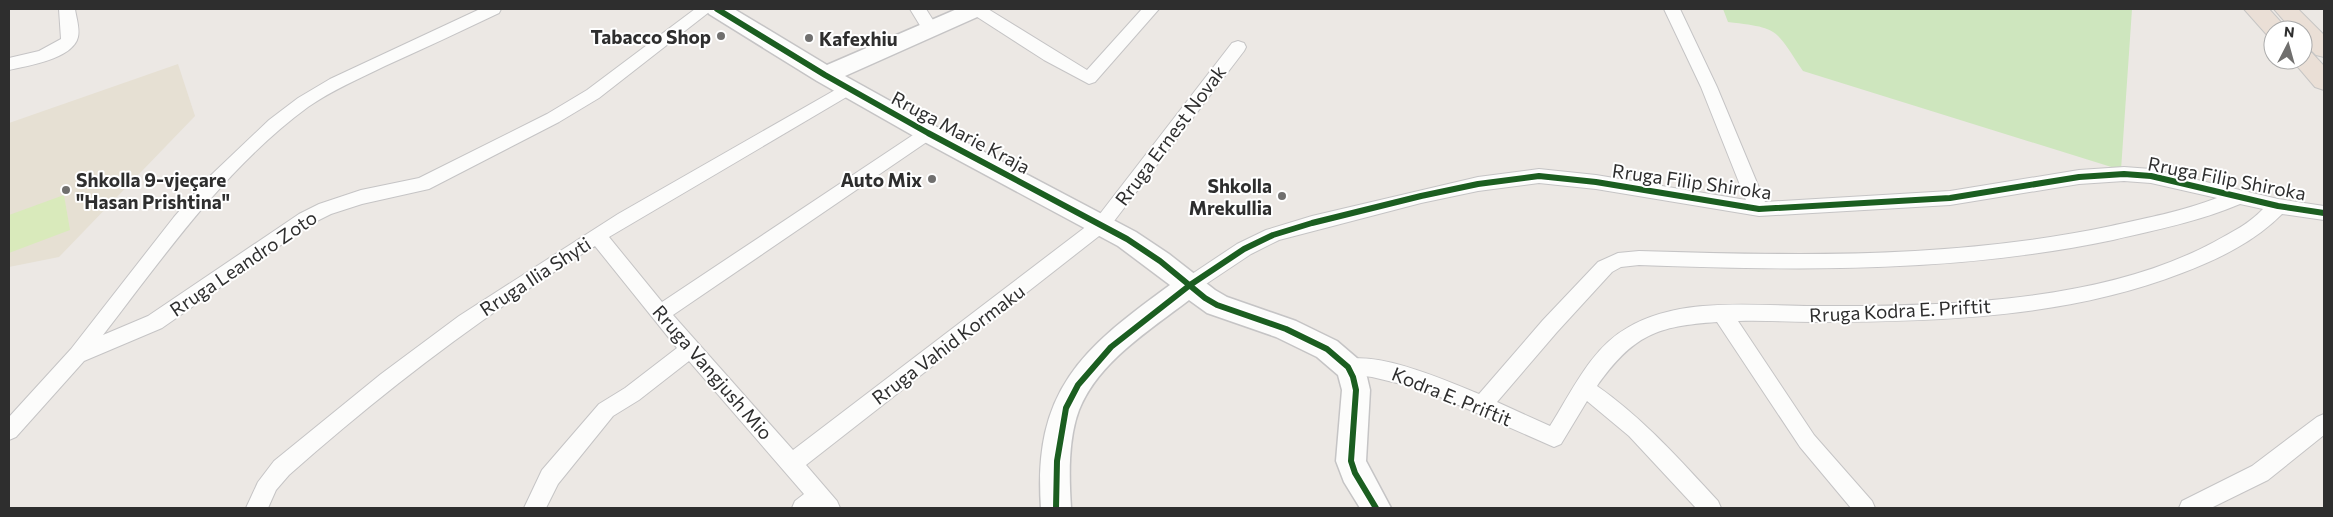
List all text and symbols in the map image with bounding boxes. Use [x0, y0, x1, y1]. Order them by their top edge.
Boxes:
north arrow [2263, 20, 2313, 70]
text: N [2283, 23, 2296, 41]
place label: Tabacco Shop [590, 25, 711, 48]
place label: Kafexhiu [819, 27, 898, 50]
marker: Tabacco Shop [715, 30, 727, 42]
marker: Kafexhiu [803, 32, 815, 44]
street label: Rruga Ernest Novak [1110, 60, 1230, 210]
street label: Rruga Marie Kraja [888, 86, 1034, 178]
street label: Rruga Filip Shiroka [2146, 151, 2308, 205]
street label: Rruga Filip Shiroka [1611, 158, 1773, 204]
place label: Shkolla 9-vjeçare "Hasan Prishtina" [76, 168, 230, 213]
place label: Auto Mix [840, 168, 922, 191]
marker: Auto Mix [926, 173, 938, 185]
place label: Shkolla Mrekullia [1189, 174, 1272, 219]
marker: Shkolla 9-vjeçare "Hasan Prishtina" [60, 184, 72, 196]
marker: Shkolla Mrekullia [1276, 190, 1288, 202]
street label: Rruga Leandro Zoto [165, 205, 321, 321]
street label: Rruga Ilia Shyti [475, 232, 595, 320]
street label: Rruga Vahid Kormaku [867, 279, 1029, 409]
street label: Rruga Kodra E. Priftit [1809, 294, 1992, 326]
street label: Rruga Vangjush Mio [648, 300, 778, 444]
street label: Kodra E. Priftit [1389, 362, 1515, 431]

